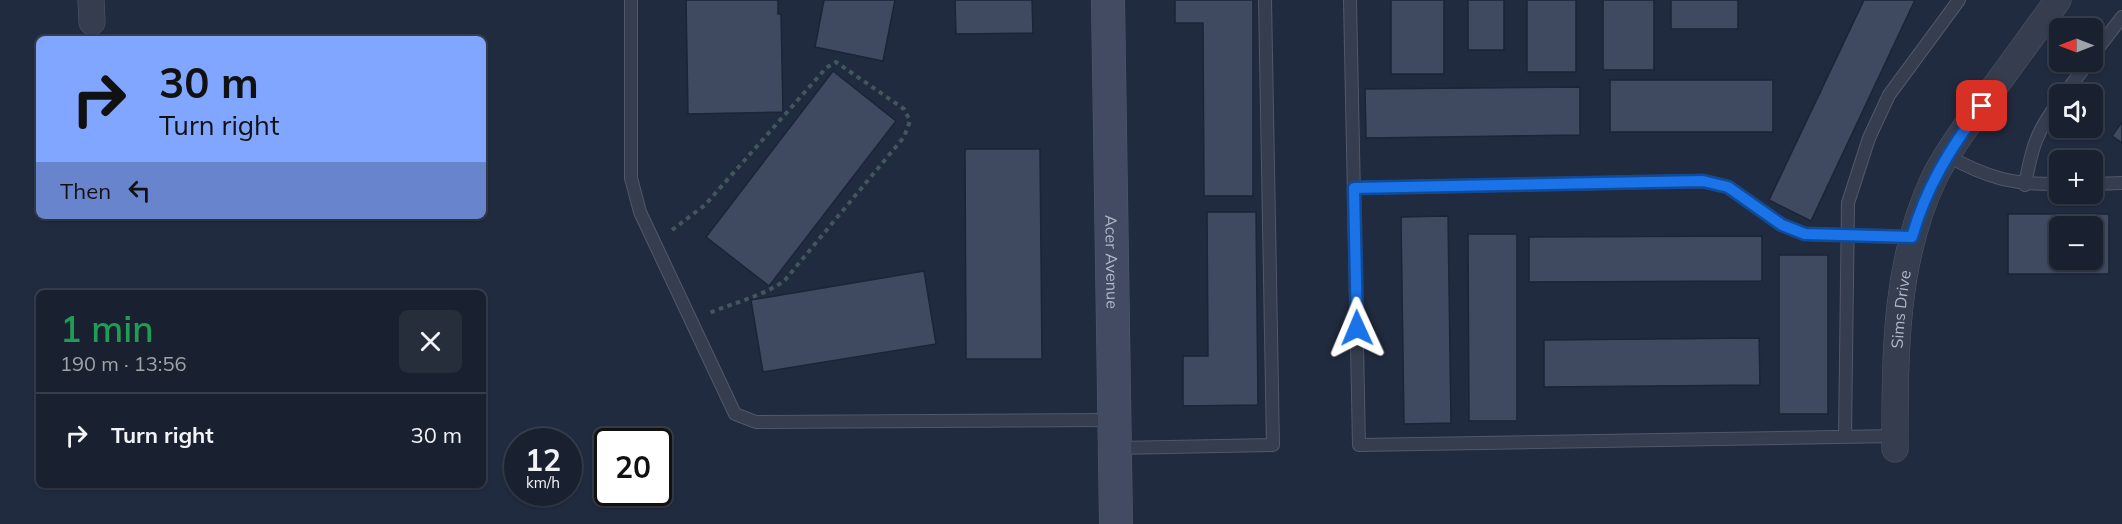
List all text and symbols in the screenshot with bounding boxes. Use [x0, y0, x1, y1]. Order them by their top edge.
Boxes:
north arrow [2049, 18, 2103, 72]
map controls [2049, 18, 2103, 270]
text: 30 m [159, 56, 259, 109]
icon: right [60, 60, 138, 138]
pin [1956, 80, 2007, 131]
button: sound [2049, 84, 2103, 138]
icon: arrive [1965, 89, 1998, 122]
text: Turn right [159, 108, 279, 142]
button: + [2049, 150, 2103, 204]
icon: left [123, 174, 156, 207]
text: Then [60, 177, 111, 205]
street label: Acer Avenue [1101, 215, 1123, 309]
button: − [2049, 216, 2103, 270]
street label: Sims Drive [1887, 269, 1915, 349]
position arrow [1325, 296, 1389, 360]
text: 1 min [60, 306, 154, 351]
button: close [399, 310, 462, 373]
text: 190 m · 13:56 [60, 351, 186, 376]
icon: right [60, 419, 93, 452]
text: Turn right [111, 421, 214, 449]
text: 30 m [411, 421, 462, 449]
speed limit sign: 20 [594, 428, 672, 506]
text: 12 [525, 441, 561, 479]
text: km/h [526, 473, 560, 492]

